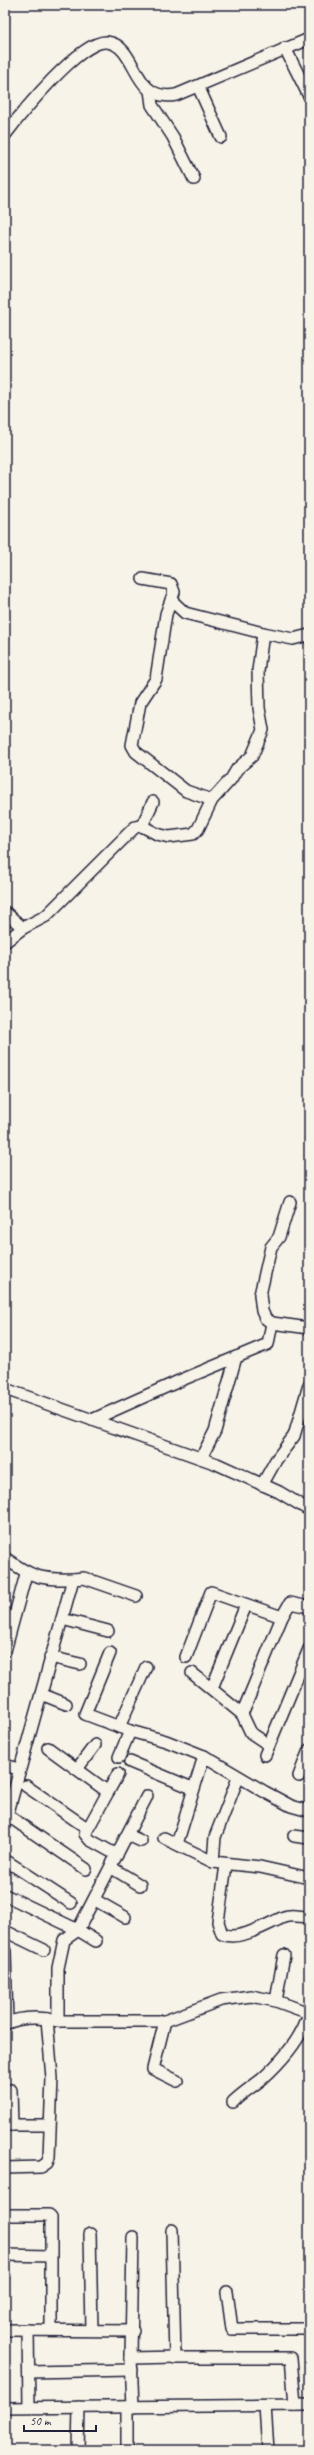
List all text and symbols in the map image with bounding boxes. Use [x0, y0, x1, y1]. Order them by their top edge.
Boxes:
scale bar [24, 2407, 96, 2433]
text: 50 m [30, 2413, 52, 2429]

